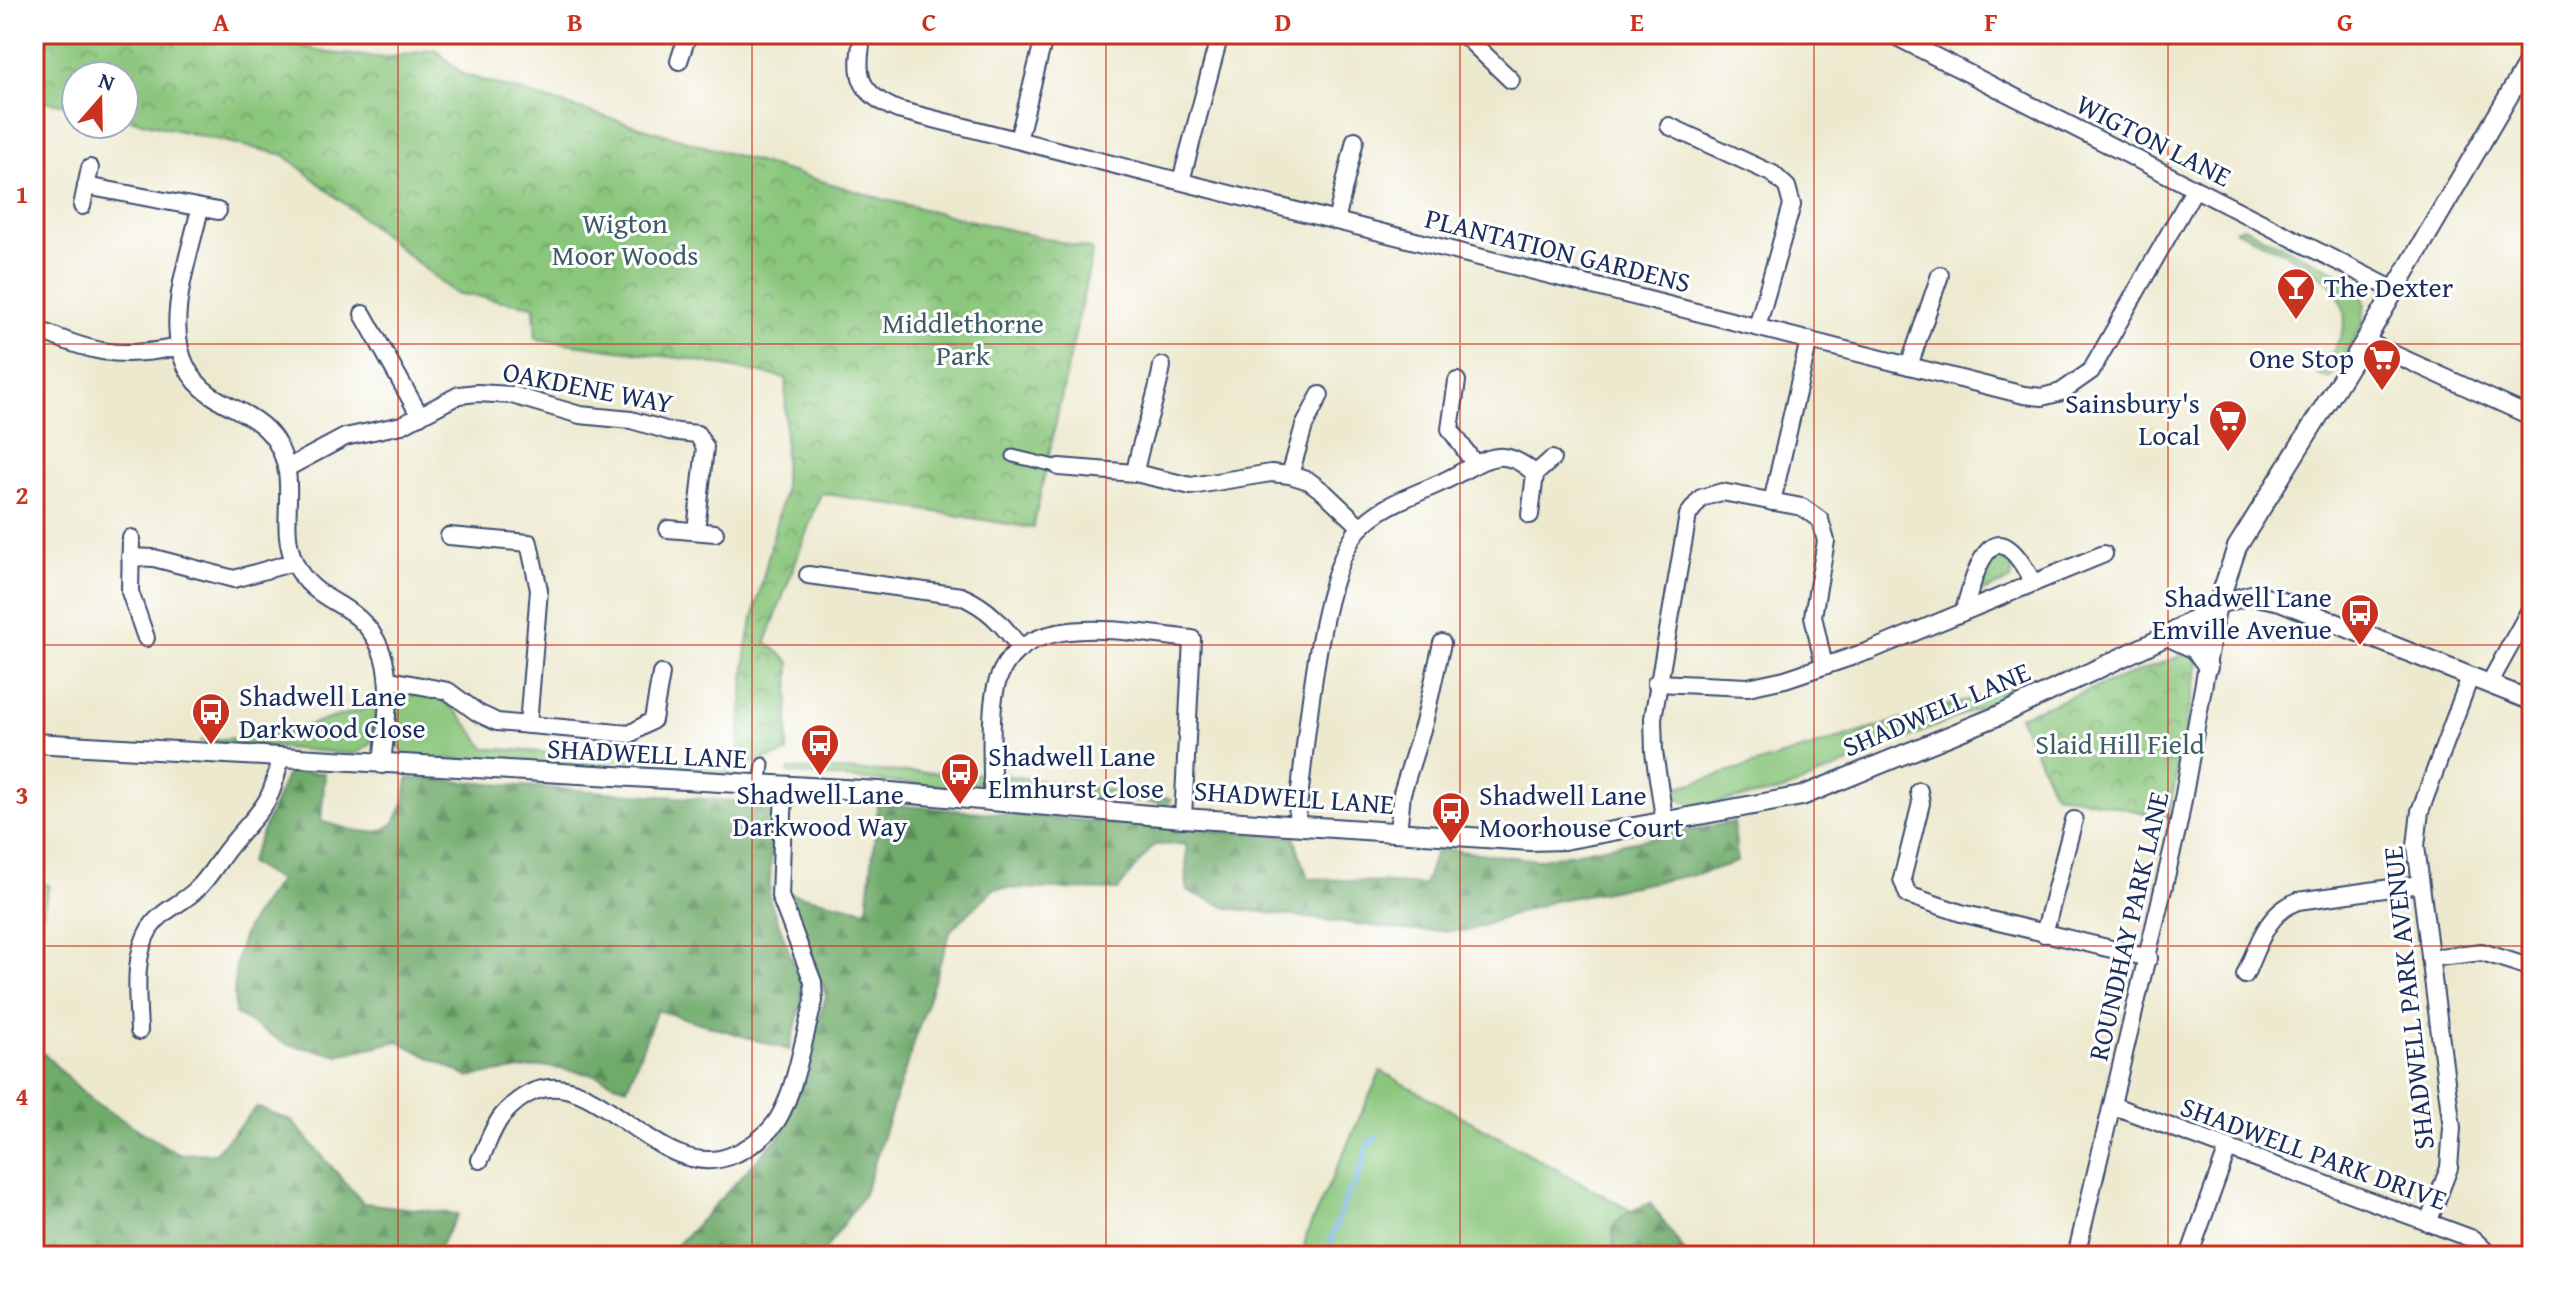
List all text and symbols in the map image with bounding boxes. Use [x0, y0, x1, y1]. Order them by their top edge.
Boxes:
text: A [213, 2, 230, 41]
text: B [567, 2, 583, 41]
text: C [922, 2, 936, 41]
text: D [1275, 2, 1291, 41]
text: E [1630, 2, 1644, 41]
text: F [1984, 2, 1998, 41]
text: G [2337, 2, 2353, 41]
north arrow [60, 60, 140, 140]
text: N [94, 64, 119, 99]
street label: WIGTON LANE [2070, 83, 2239, 196]
text: 1 [15, 174, 29, 213]
street label: PLANTATION GARDENS [1421, 197, 1695, 302]
park label: Wigton Moor Woods [552, 202, 698, 275]
bar icon: The Dexter [2275, 266, 2317, 321]
place label: The Dexter [2324, 266, 2454, 307]
park label: Middlethorne Park [882, 302, 1044, 375]
place label: One Stop [2249, 337, 2354, 378]
supermarket icon: One Stop [2361, 337, 2403, 392]
street label: OAKDENE WAY [500, 350, 677, 423]
place label: Sainsbury's Local [2065, 382, 2200, 455]
supermarket icon: Sainsbury's Local [2207, 398, 2249, 453]
text: 2 [15, 475, 29, 514]
place label: Shadwell Lane Emville Avenue [2152, 576, 2332, 649]
bus stop icon: Shadwell Lane Emville Avenue [2339, 592, 2381, 647]
street label: SHADWELL LANE [1836, 651, 2036, 767]
place label: Shadwell Lane Darkwood Close [239, 675, 426, 748]
bus stop icon: Shadwell Lane Darkwood Close [190, 691, 232, 746]
bus stop icon: Shadwell Lane Darkwood Way [799, 722, 841, 777]
park label: Slaid Hill Field [2035, 723, 2205, 764]
street label: SHADWELL LANE [546, 727, 748, 778]
place label: Shadwell Lane Elmhurst Close [988, 735, 1164, 808]
bus stop icon: Shadwell Lane Elmhurst Close [939, 751, 981, 806]
street label: SHADWELL LANE [1193, 769, 1395, 824]
place label: Shadwell Lane Darkwood Way [732, 773, 908, 846]
place label: Shadwell Lane Moorhouse Court [1479, 774, 1684, 847]
text: 3 [15, 775, 29, 814]
street label: ROUNDHAY PARK LANE [2077, 787, 2178, 1065]
bus stop icon: Shadwell Lane Moorhouse Court [1430, 790, 1472, 845]
street label: SHADWELL PARK AVENUE [2371, 844, 2444, 1152]
text: 4 [15, 1076, 29, 1115]
street label: SHADWELL PARK DRIVE [2175, 1085, 2453, 1220]

